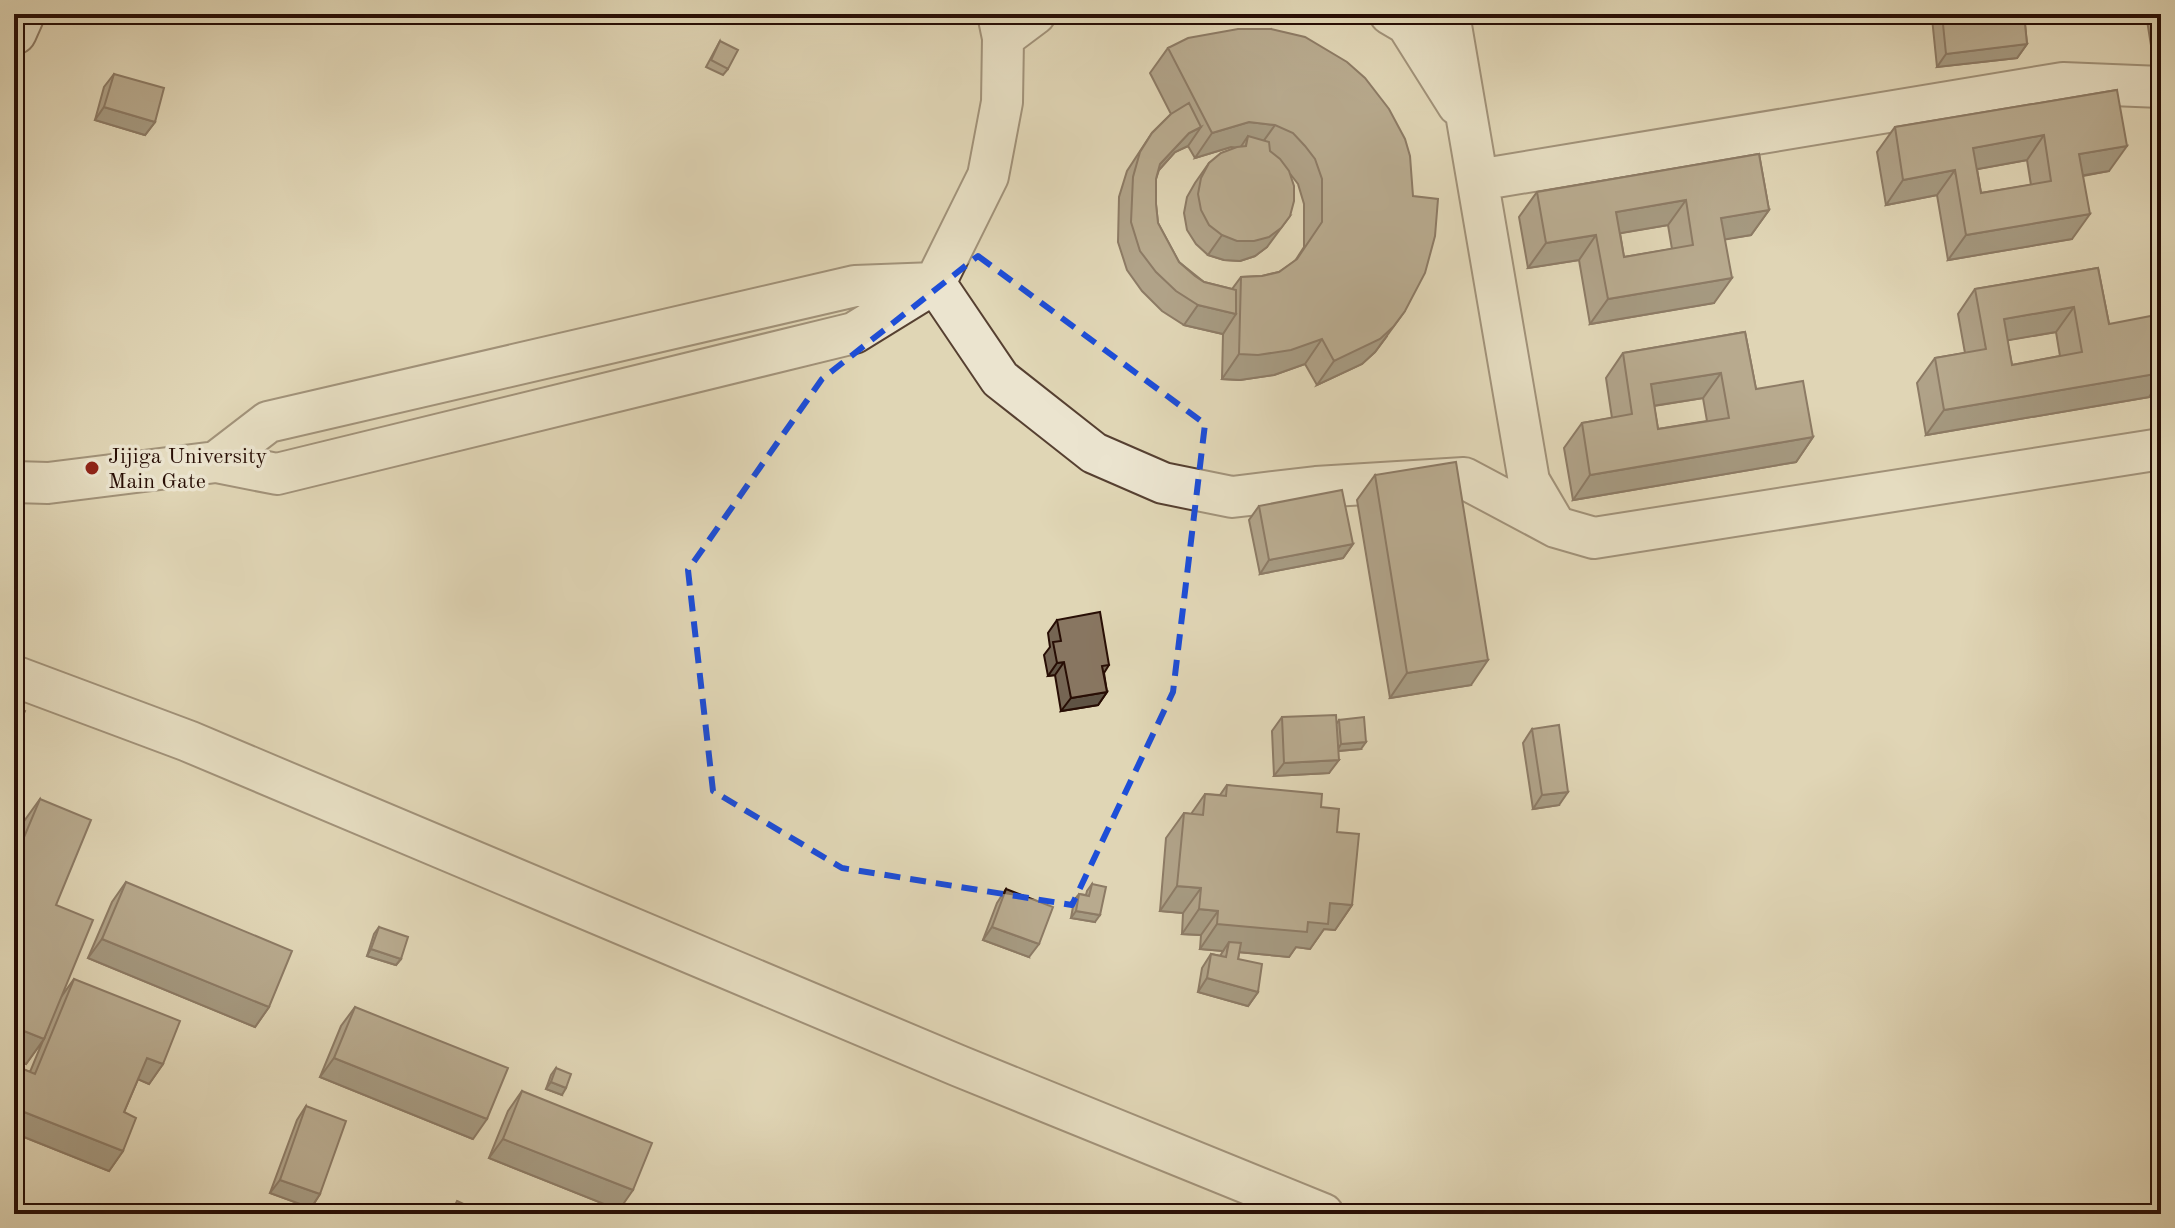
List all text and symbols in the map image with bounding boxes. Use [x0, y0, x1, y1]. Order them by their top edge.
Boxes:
place label: Jijiga University Main Gate [108, 446, 268, 493]
marker: Jijiga University Main Gate [83, 459, 101, 477]

